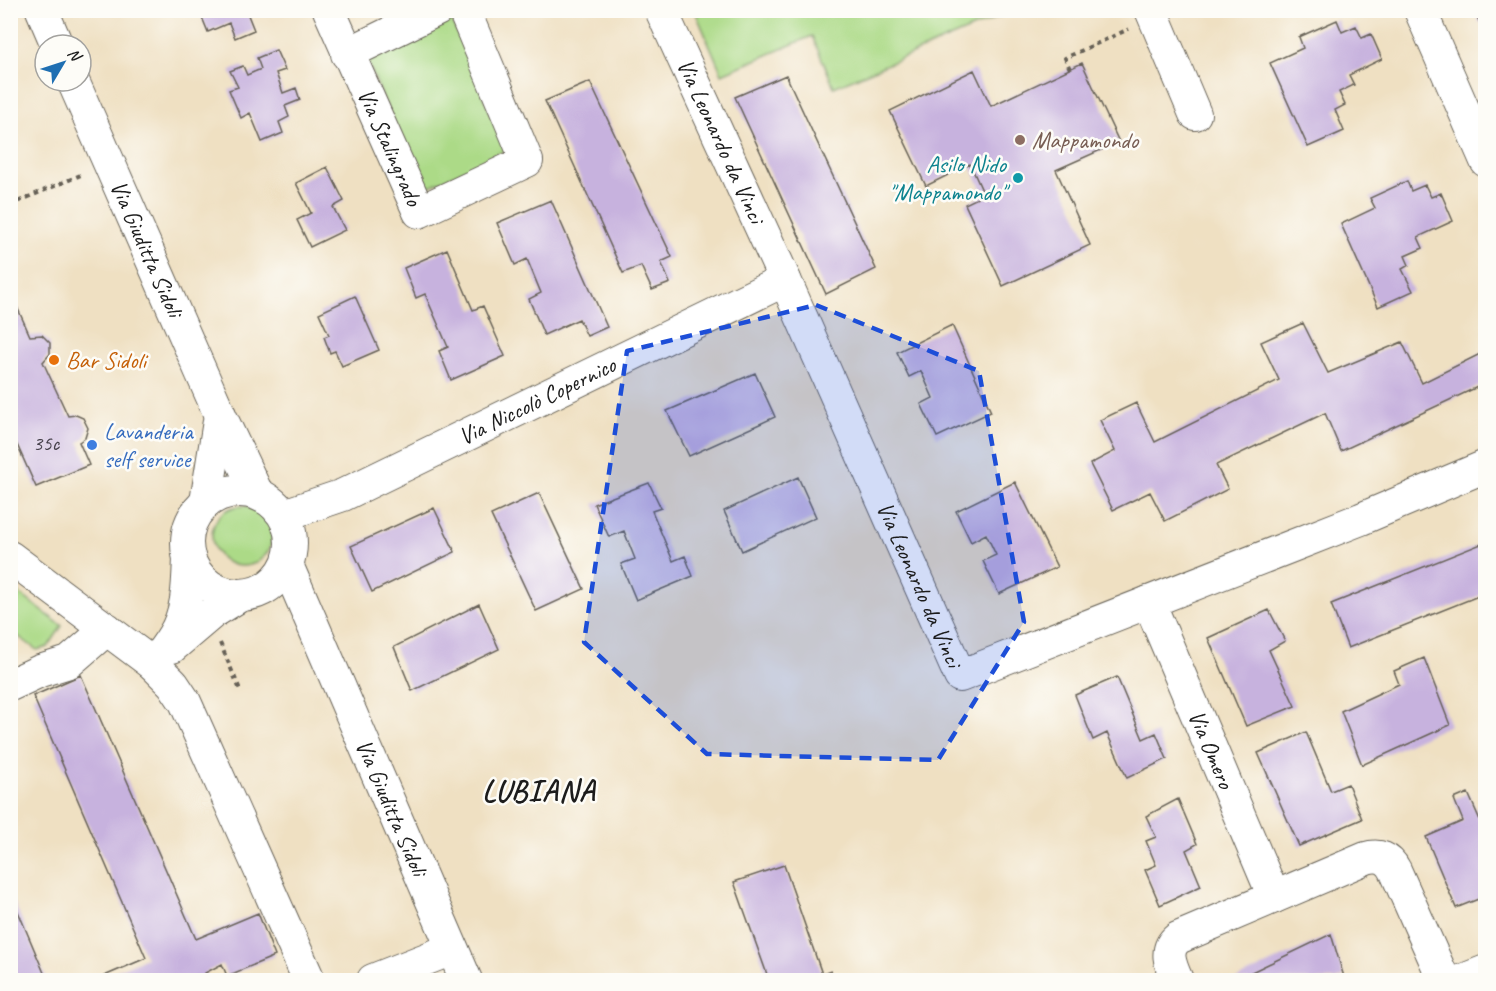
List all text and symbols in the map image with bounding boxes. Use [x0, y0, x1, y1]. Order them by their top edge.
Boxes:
north arrow [33, 33, 93, 93]
text: N [63, 44, 87, 67]
street label: Via Leonardo da Vinci [670, 54, 773, 231]
street label: Via Stalingrado [351, 84, 430, 212]
place label: Mappamondo [1032, 125, 1140, 155]
marker: Mappamondo [1013, 133, 1027, 147]
place label: Asilo Nido "Mappamondo" [888, 149, 1011, 207]
marker: Asilo Nido "Mappamondo" [1011, 171, 1025, 185]
street label: Via Giuditta Sidoli [104, 176, 191, 324]
place label: Bar Sidoli [66, 345, 149, 375]
street label: Via Niccolò Copernico [453, 349, 622, 452]
marker: Bar Sidoli [47, 353, 61, 367]
place label: Lavanderia self service [104, 416, 194, 474]
house number: 35c [33, 430, 61, 456]
marker: Lavanderia self service [85, 438, 99, 452]
street label: Via Leonardo da Vinci [870, 497, 971, 675]
street label: Via Omero [1182, 705, 1242, 795]
street label: Via Giuditta Sidoli [349, 735, 436, 883]
district label: LUBIANA [482, 772, 597, 810]

